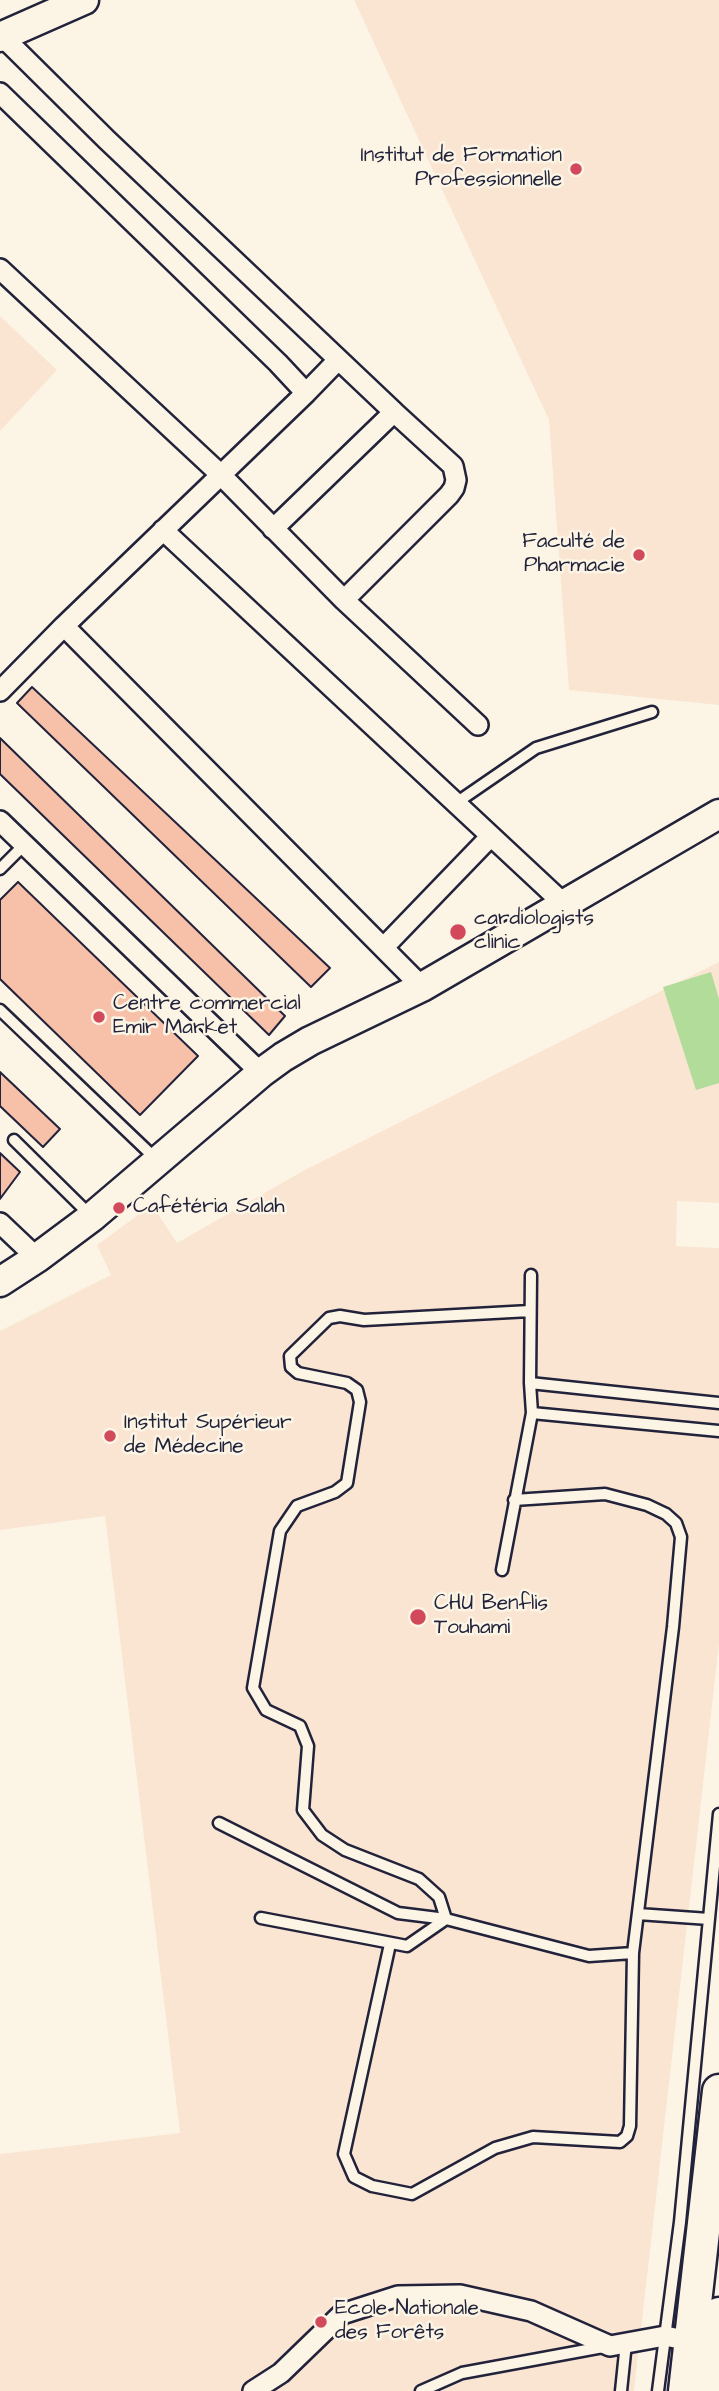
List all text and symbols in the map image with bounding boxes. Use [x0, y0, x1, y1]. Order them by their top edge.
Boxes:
place label: Institut de Formation Professionnelle [361, 144, 562, 194]
marker: Institut de Formation Professionnelle [568, 161, 584, 177]
place label: Faculté de Pharmacie [522, 530, 625, 580]
marker: Faculté de Pharmacie [631, 547, 647, 563]
place label: cardiologists clinic [474, 907, 594, 957]
marker: cardiologists clinic [448, 922, 468, 942]
place label: Centre commercial Emir Market [113, 992, 301, 1042]
marker: Centre commercial Emir Market [91, 1009, 107, 1025]
place label: Cafétéria Salah [133, 1195, 285, 1221]
marker: Cafétéria Salah [111, 1200, 127, 1216]
place label: Institut Supérieur de Médecine [124, 1411, 292, 1461]
marker: Institut Supérieur de Médecine [102, 1428, 118, 1444]
place label: CHU Benflis Touhami [434, 1592, 548, 1642]
marker: CHU Benflis Touhami [408, 1607, 428, 1627]
place label: Ecole Nationale des Forêts [335, 2297, 479, 2347]
marker: Ecole Nationale des Forêts [313, 2314, 329, 2330]

